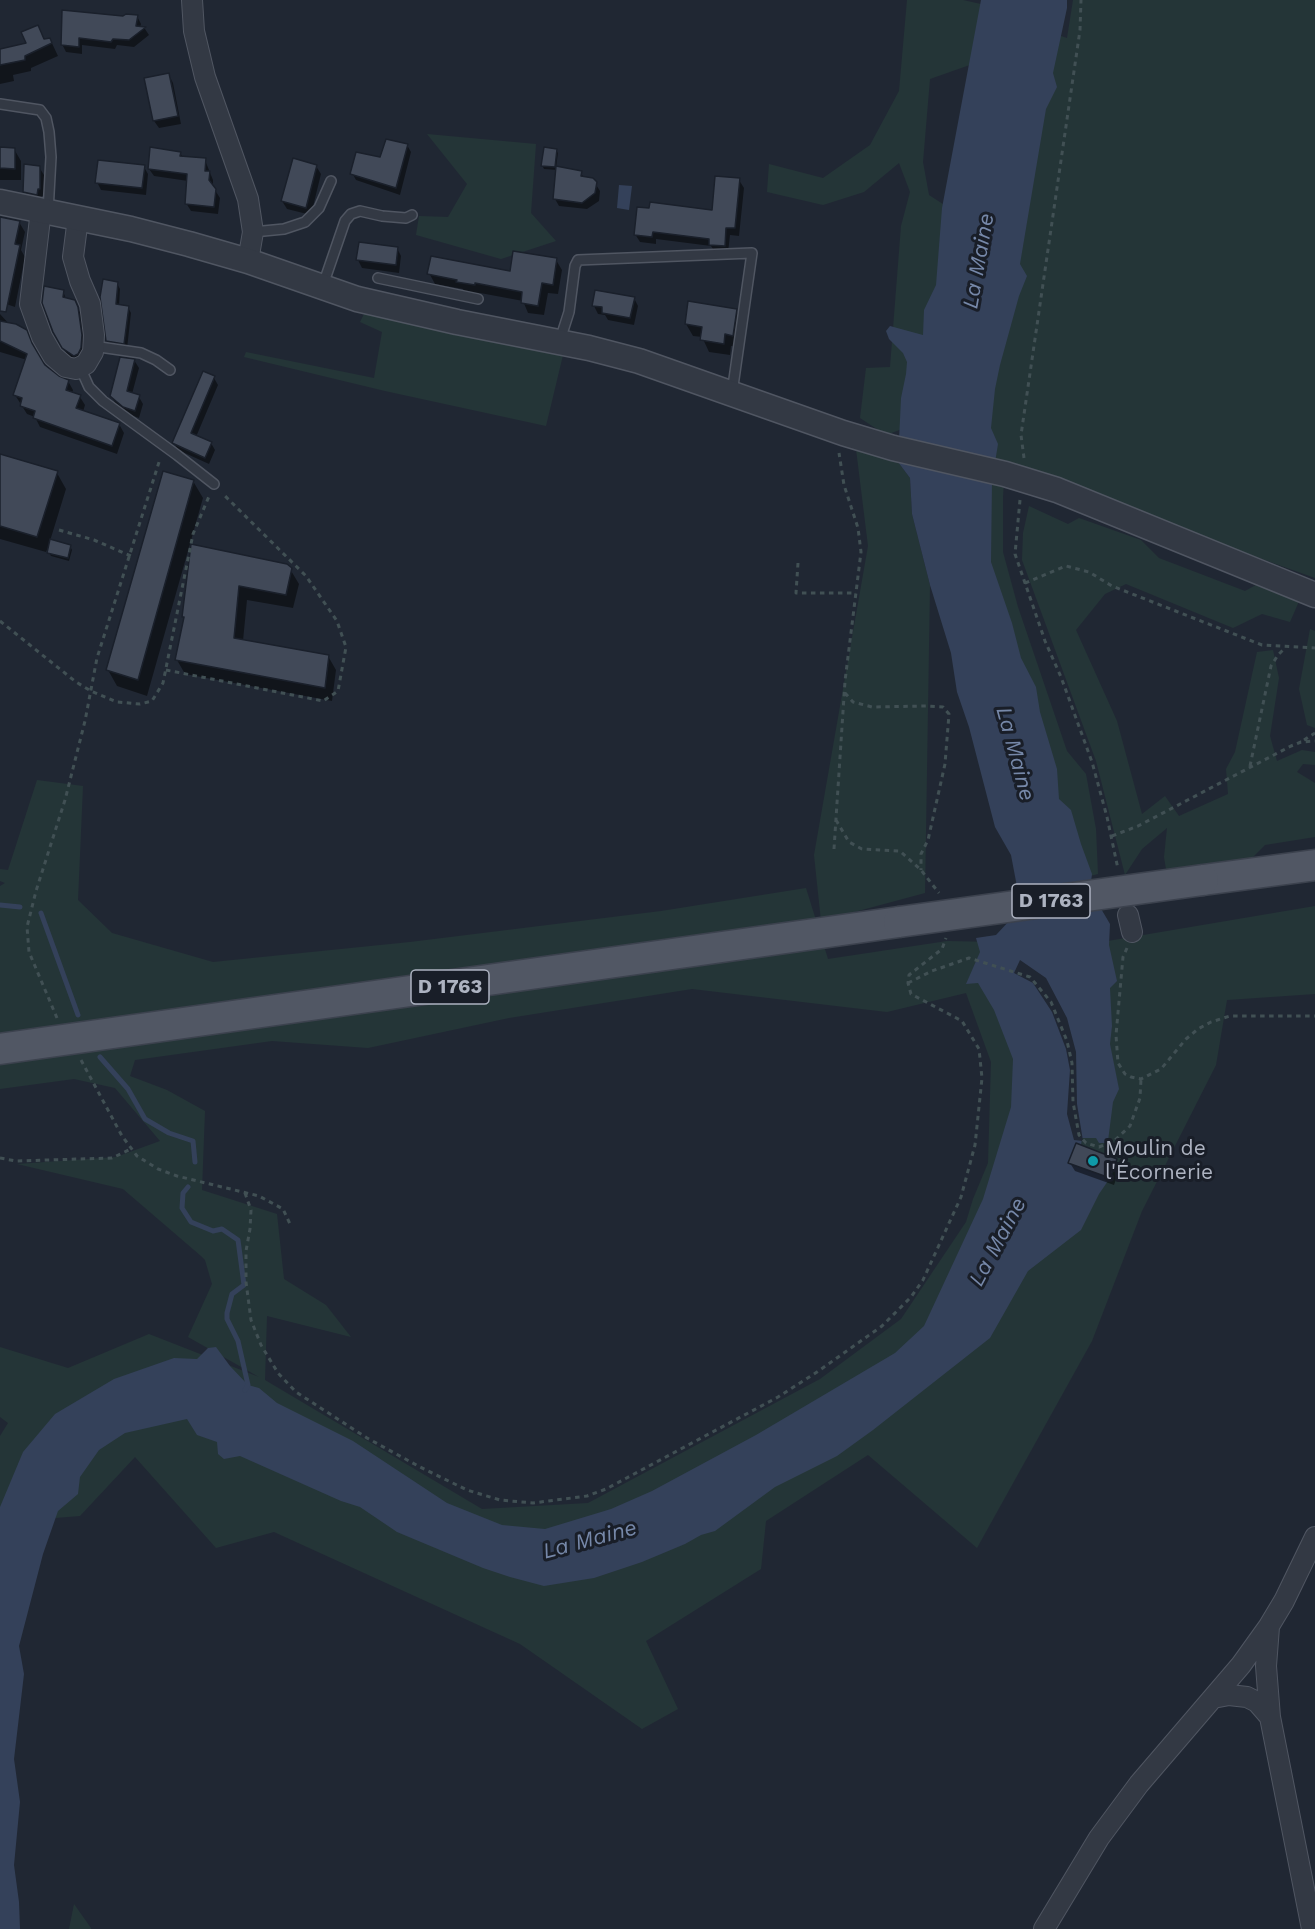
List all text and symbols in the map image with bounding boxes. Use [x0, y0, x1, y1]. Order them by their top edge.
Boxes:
water label: La Maine [958, 211, 1000, 311]
water label: La Maine [990, 704, 1040, 804]
road number: D 1763 [1012, 884, 1090, 918]
road number: D 1763 [411, 970, 489, 1004]
place label: Moulin de l'Écornerie [1105, 1136, 1213, 1186]
marker: Moulin de l'Écornerie [1086, 1154, 1100, 1168]
water label: La Maine [964, 1193, 1032, 1291]
water label: La Maine [540, 1515, 640, 1565]

